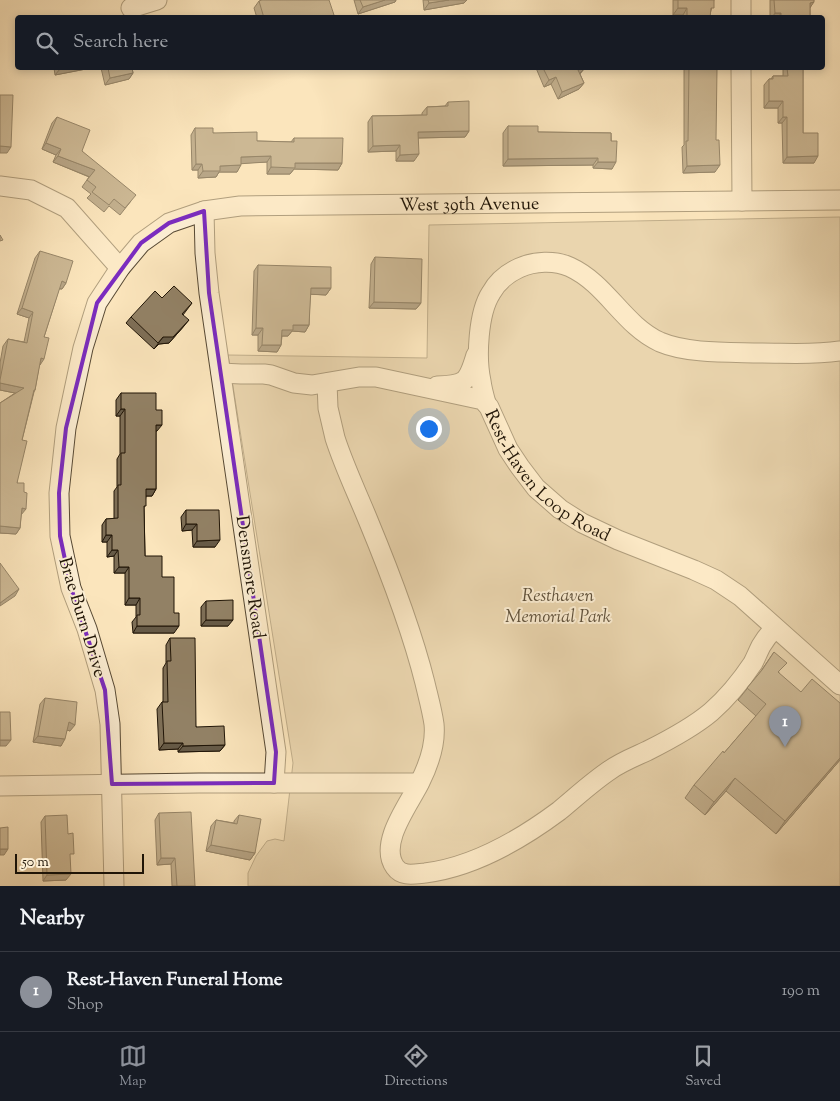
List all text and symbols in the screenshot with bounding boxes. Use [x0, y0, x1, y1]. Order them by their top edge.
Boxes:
search box [15, 15, 825, 70]
icon: search [33, 29, 61, 57]
text: Search here [73, 29, 168, 56]
street label: West 39th Avenue [399, 192, 540, 219]
street label: Rest-Haven Loop Road [477, 406, 614, 550]
your location [416, 416, 442, 442]
street label: Densmore Road [227, 514, 271, 641]
street label: Brae Burn Drive [50, 554, 112, 681]
park label: Resthaven Memorial Park [505, 584, 611, 631]
pin: 1 [769, 706, 801, 747]
scale bar [15, 851, 144, 874]
text: 50 m [22, 853, 49, 873]
text: Nearby [20, 904, 85, 934]
text: Rest-Haven Funeral Home [67, 967, 283, 994]
text: 1 [33, 980, 39, 1003]
text: 190 m [782, 980, 820, 1003]
text: Shop [67, 994, 103, 1017]
tab: Map [119, 1042, 147, 1092]
tab: Directions [384, 1042, 448, 1092]
tab: Saved [685, 1042, 721, 1092]

